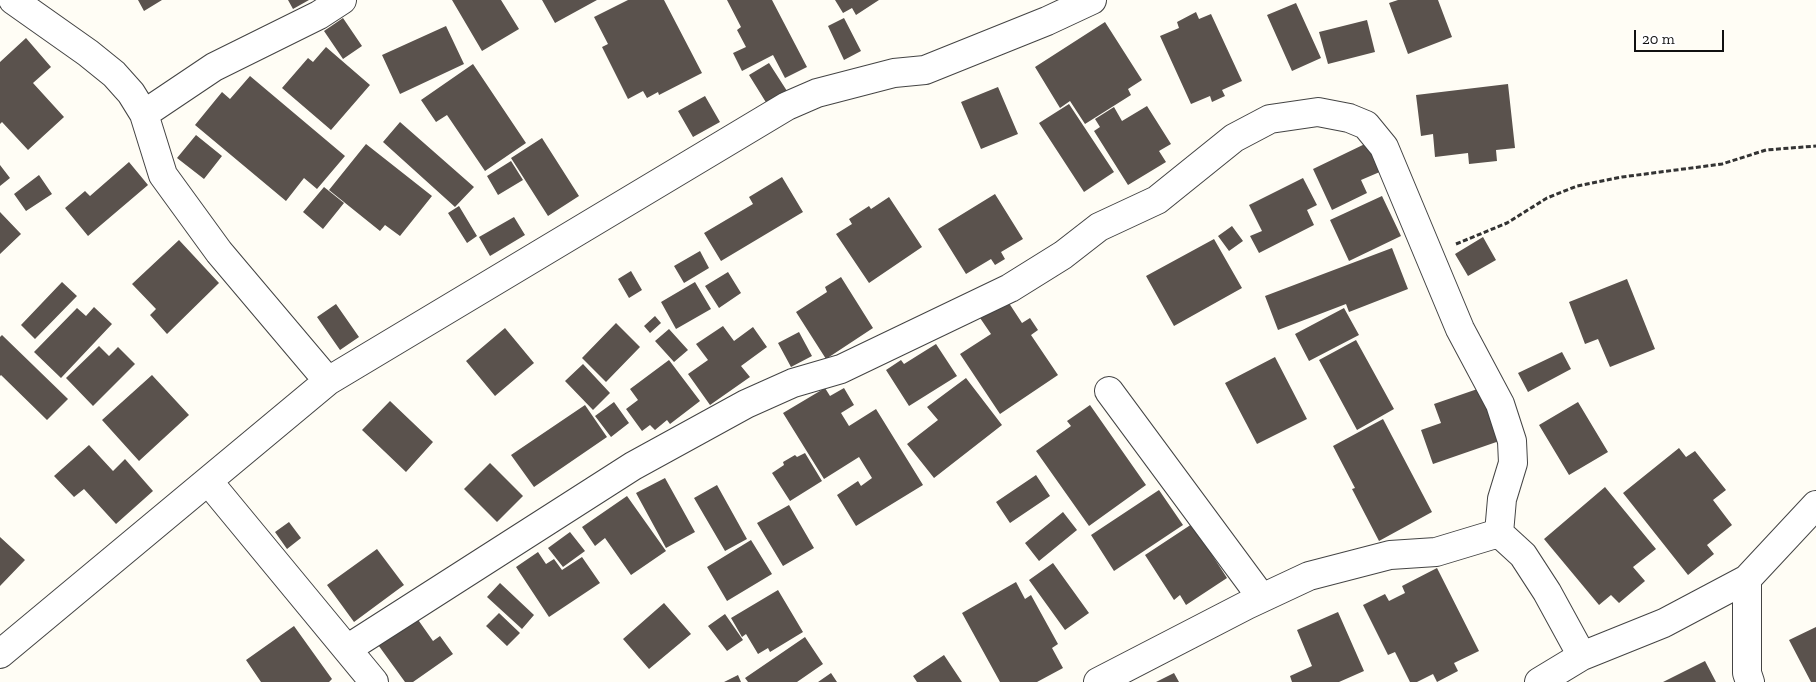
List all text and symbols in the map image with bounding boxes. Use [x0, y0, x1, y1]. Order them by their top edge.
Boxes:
scale bar [1636, 20, 1726, 52]
text: 20 m [1642, 30, 1675, 48]

